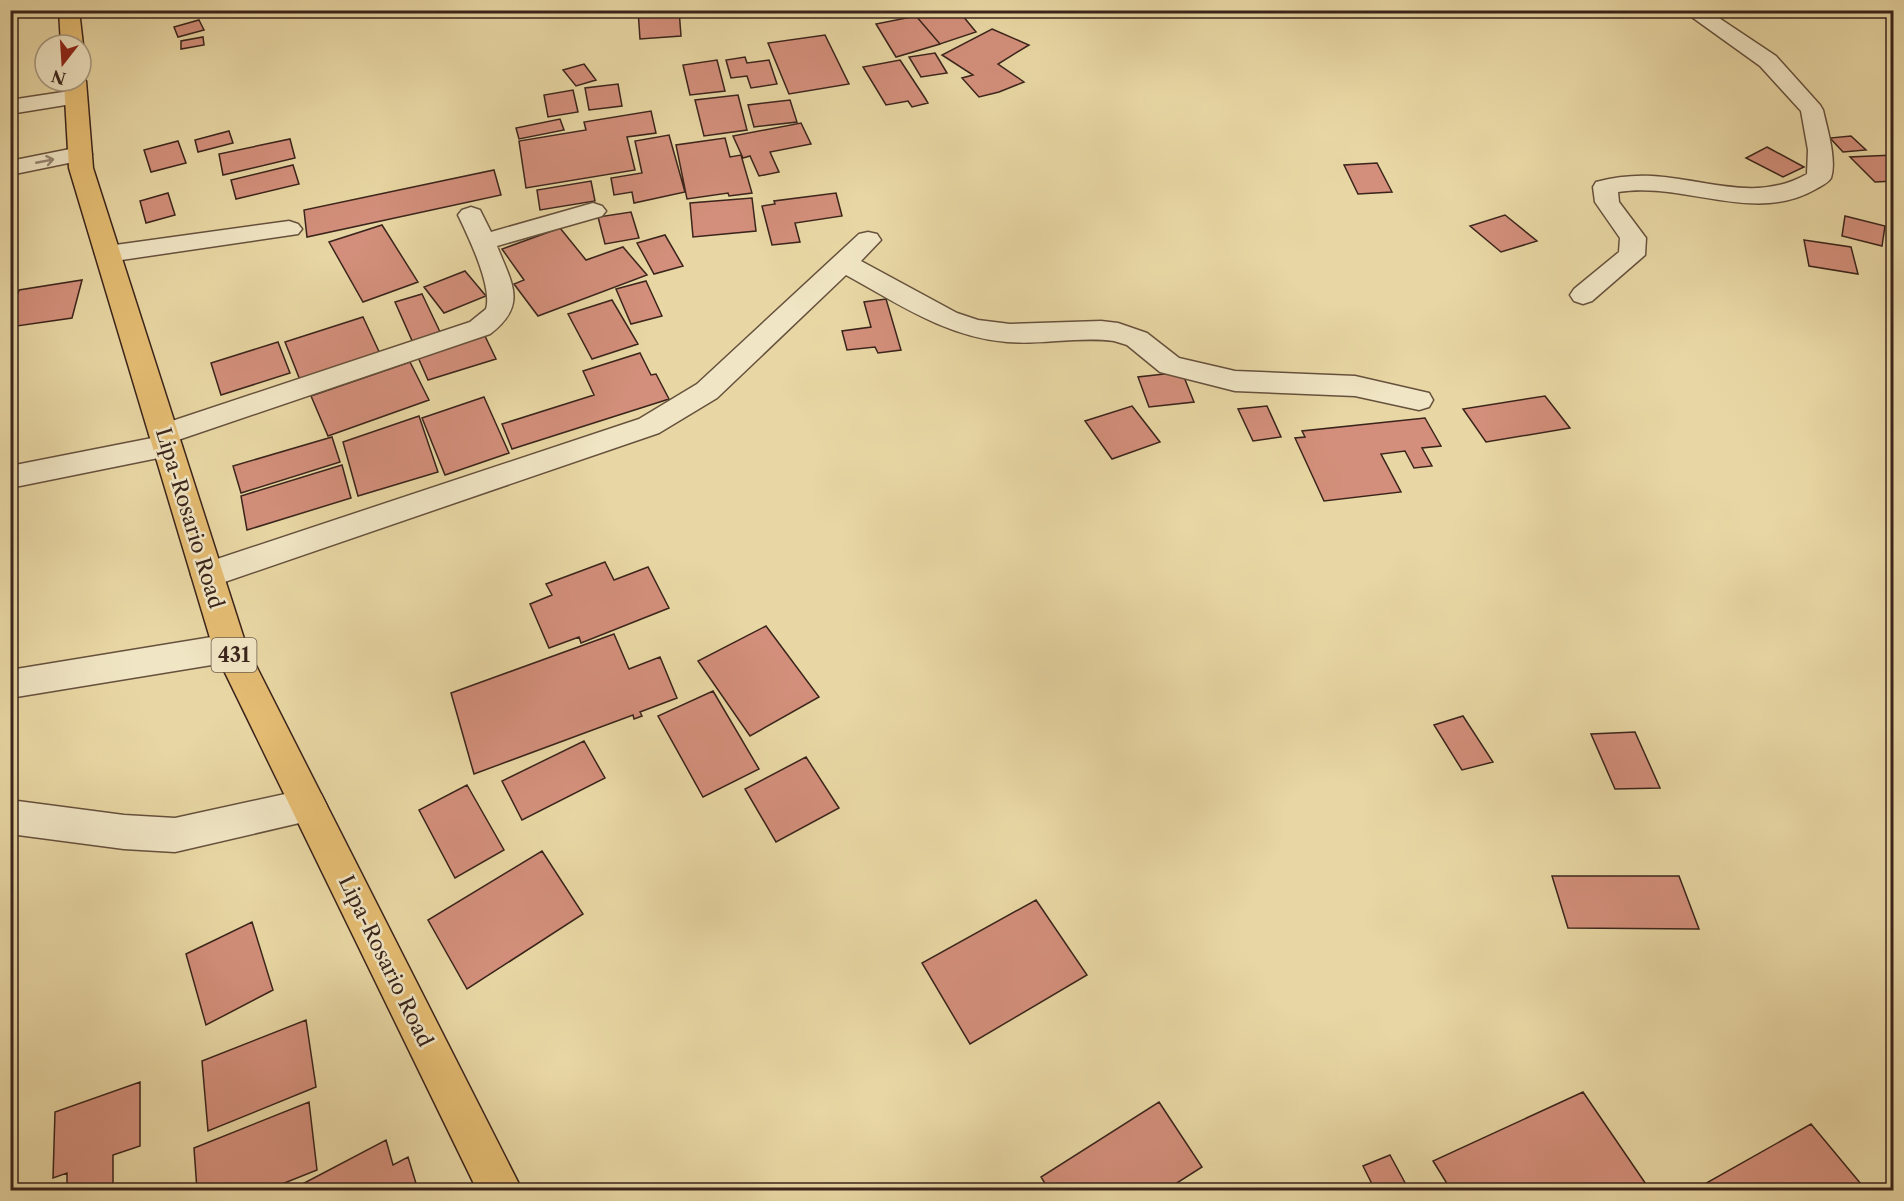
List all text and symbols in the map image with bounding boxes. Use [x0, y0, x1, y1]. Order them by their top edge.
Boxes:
north arrow [33, 33, 93, 93]
text: N [49, 66, 68, 89]
one-way arrow [35, 155, 55, 166]
street label: Lipa-Rosario Road [151, 425, 229, 612]
road number: 431 [212, 638, 256, 672]
street label: Lipa-Rosario Road [334, 871, 438, 1051]

